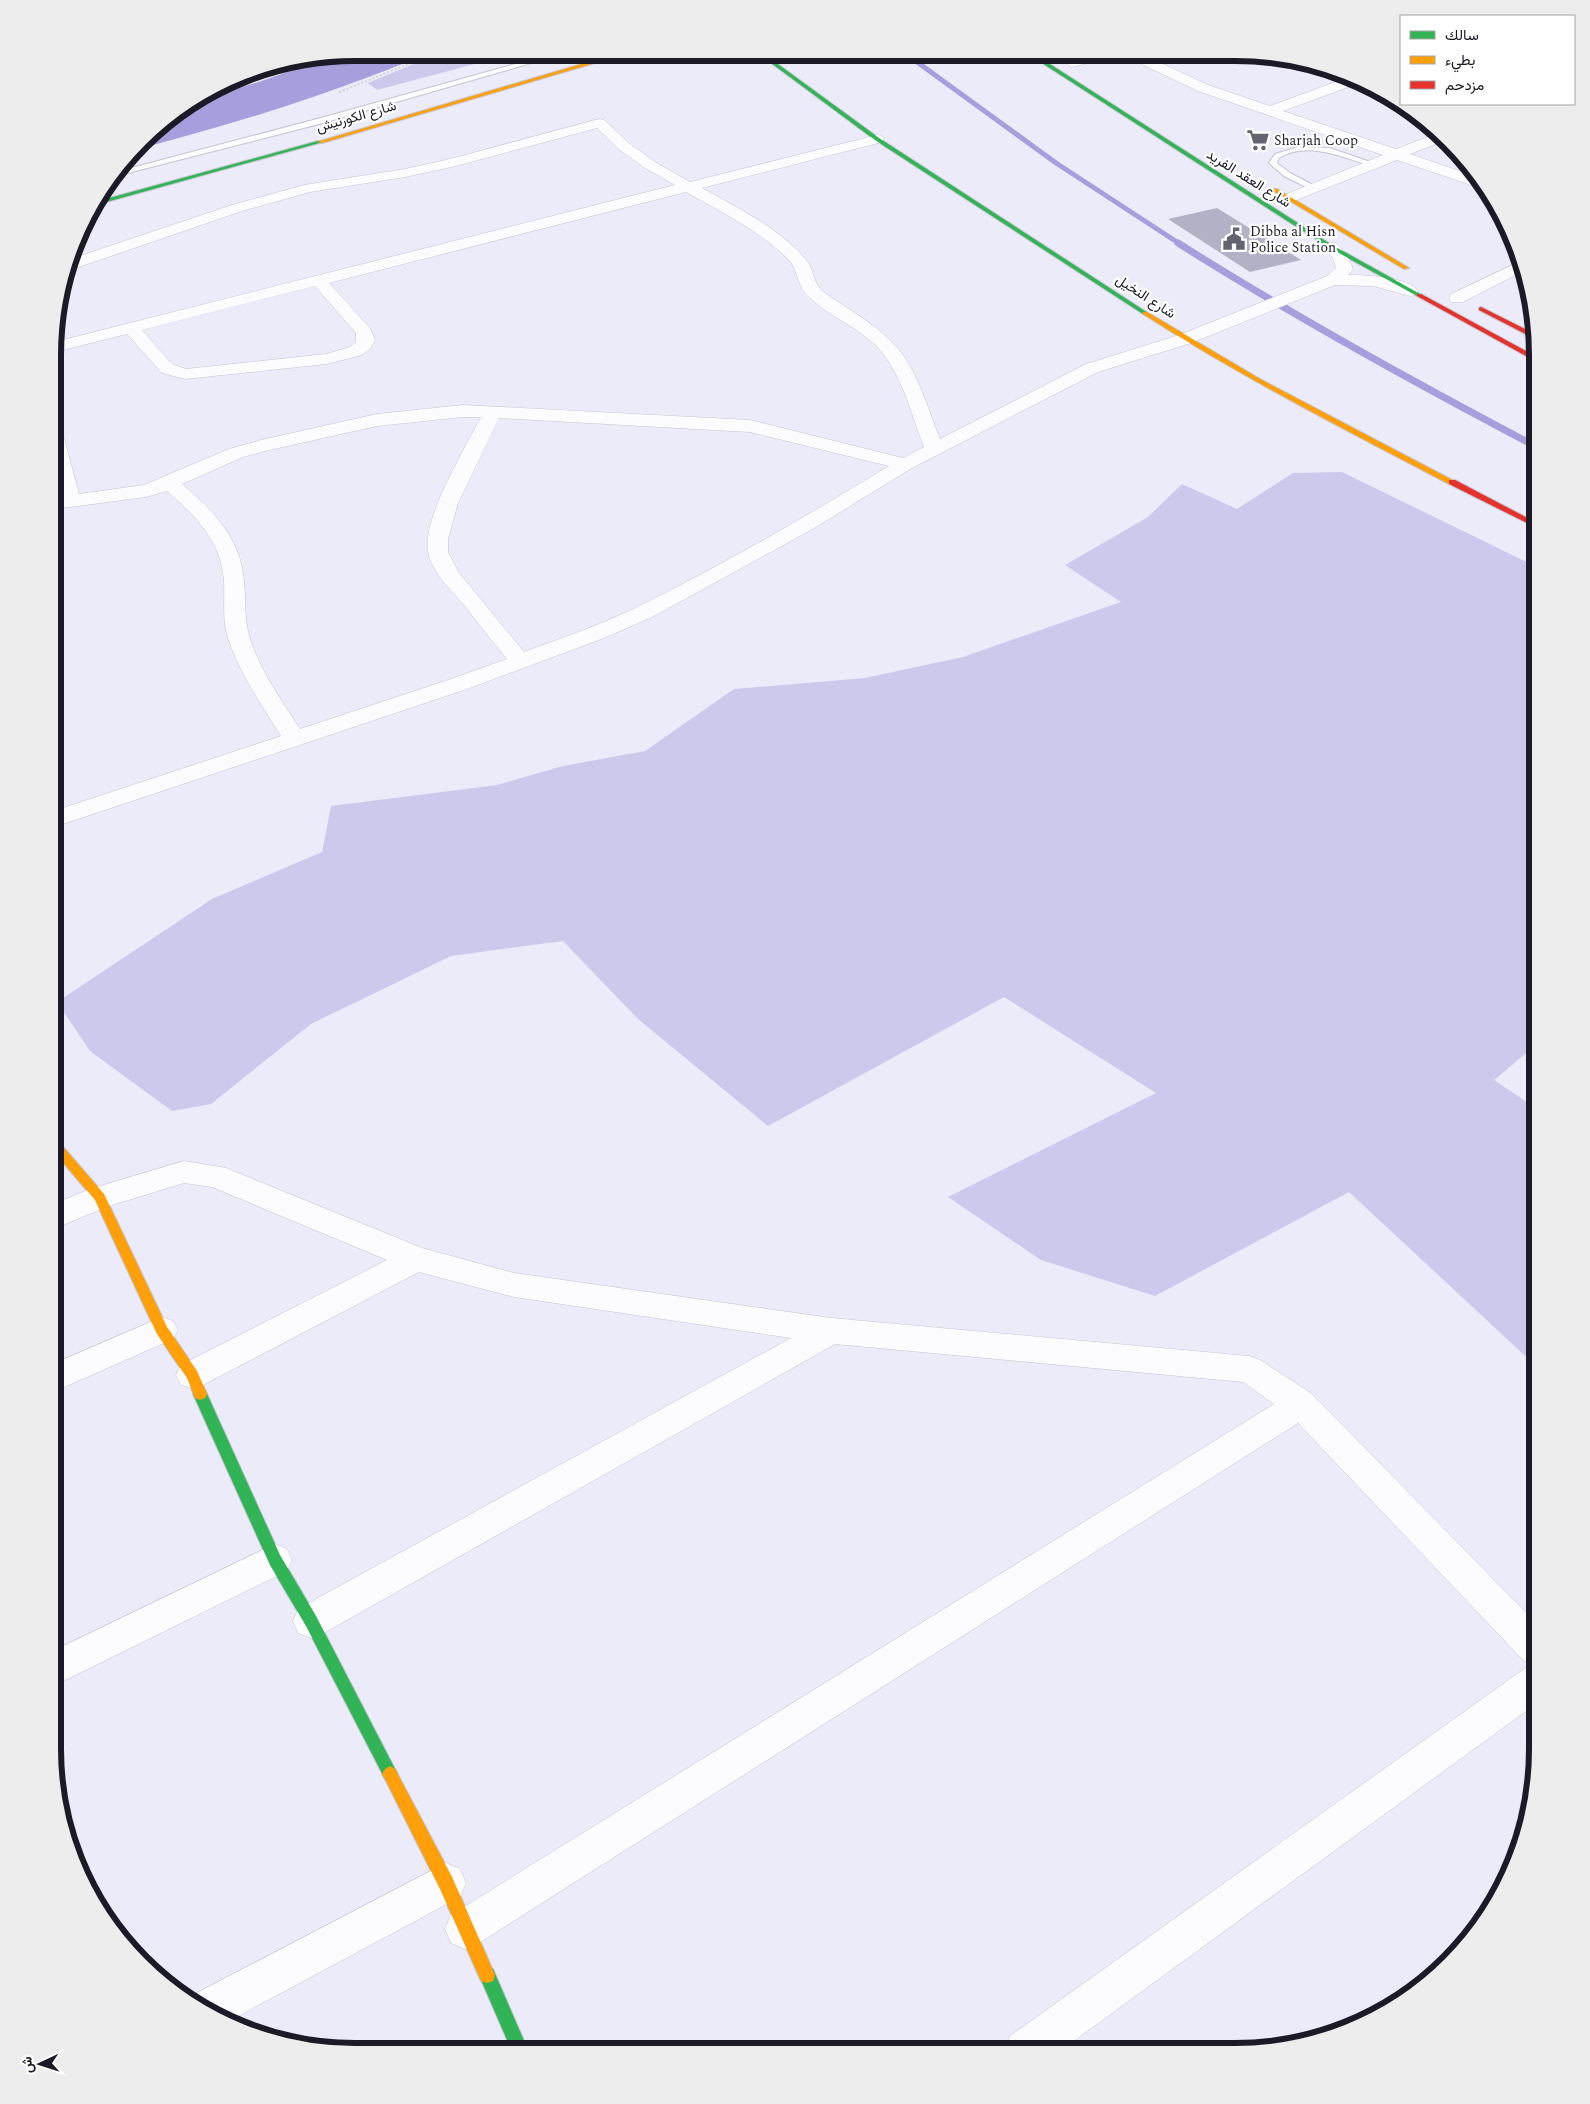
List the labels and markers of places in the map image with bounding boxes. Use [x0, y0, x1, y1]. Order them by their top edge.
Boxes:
supermarket icon: Sharjah Coop [1245, 127, 1271, 153]
place label: Sharjah Coop [1274, 130, 1358, 151]
place label: Dibba al Hisn Police Station [1250, 221, 1336, 258]
public building icon: Dibba al Hisn Police Station [1221, 226, 1247, 252]

